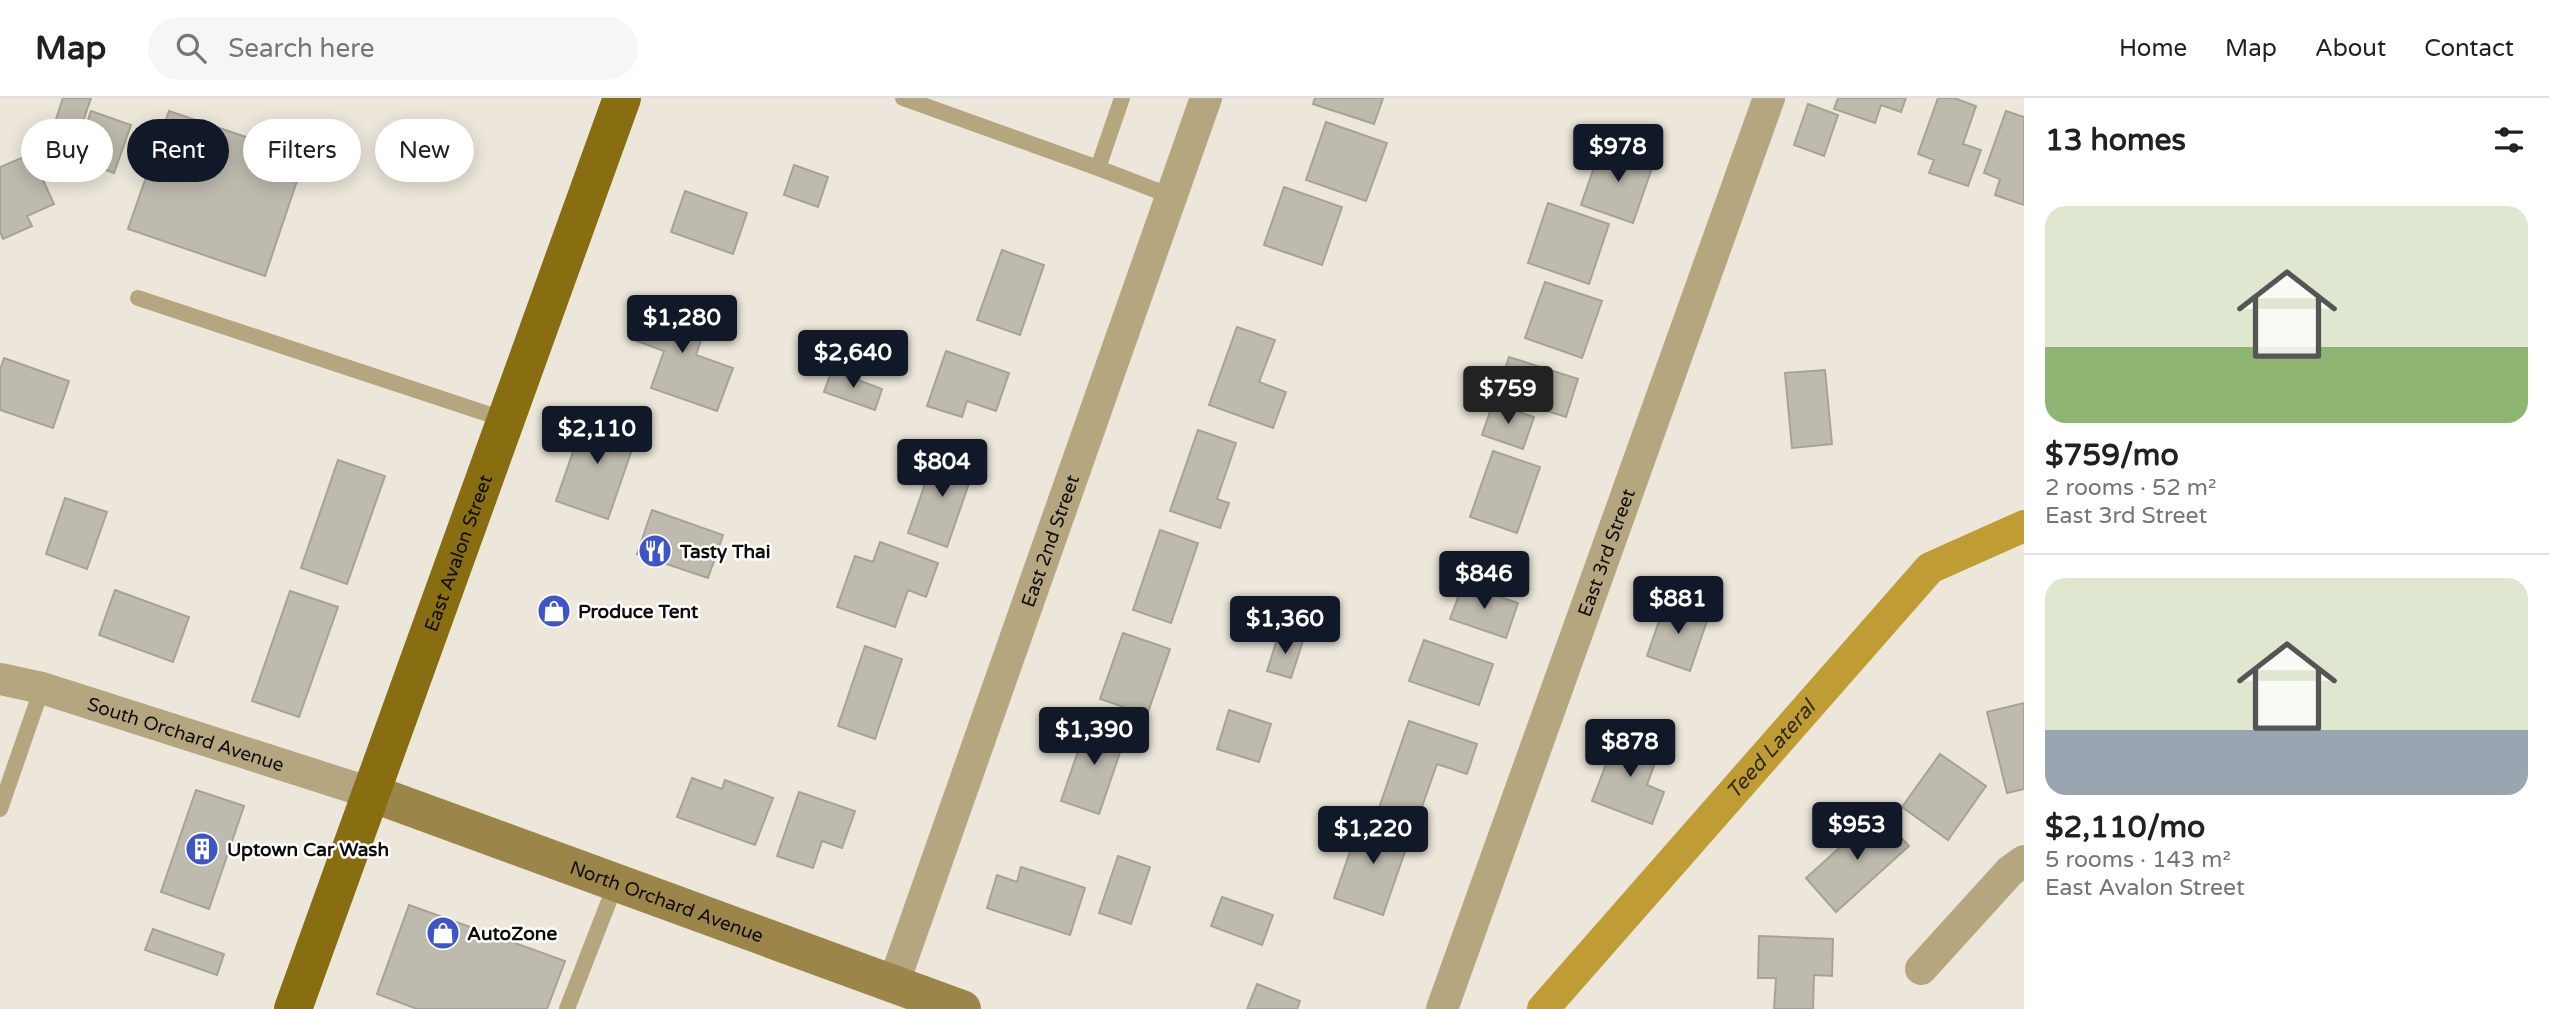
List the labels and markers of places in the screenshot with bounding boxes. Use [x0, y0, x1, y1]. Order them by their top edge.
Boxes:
pin: $978 [1577, 125, 1659, 184]
pin: $1,280 [625, 296, 739, 355]
pin: $2,640 [796, 330, 910, 390]
pin: $759 [1467, 366, 1549, 426]
pin: $2,110 [540, 406, 654, 466]
pin: $804 [901, 440, 983, 499]
restaurant icon: Tasty Thai [636, 532, 674, 570]
place label: Tasty Thai [679, 541, 771, 564]
pin: $846 [1443, 552, 1525, 611]
pin: $881 [1637, 576, 1719, 636]
shop icon: Produce Tent [535, 592, 573, 630]
pin: $1,360 [1228, 596, 1342, 656]
place label: Produce Tent [578, 601, 699, 623]
pin: $1,390 [1037, 708, 1151, 767]
pin: $878 [1589, 720, 1671, 779]
pin: $953 [1816, 802, 1898, 862]
pin: $1,220 [1316, 806, 1430, 866]
building icon: Uptown Car Wash [183, 830, 221, 868]
place label: Uptown Car Wash [227, 839, 389, 862]
shop icon: AutoZone [424, 914, 462, 952]
place label: AutoZone [467, 923, 557, 945]

